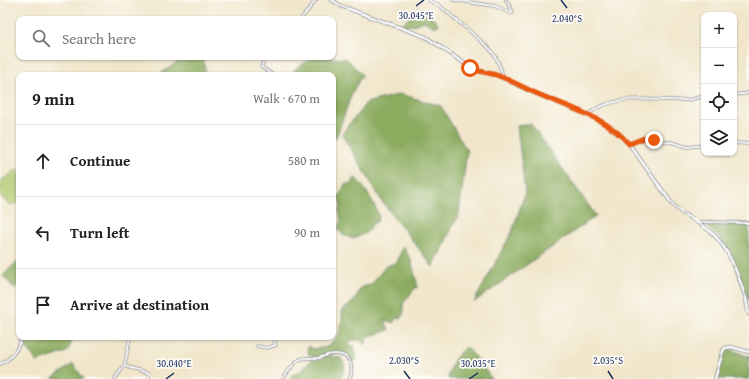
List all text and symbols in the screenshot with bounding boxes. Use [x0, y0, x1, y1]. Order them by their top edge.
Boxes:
text: 30.045°E [398, 8, 434, 23]
text: 2.040°S [552, 11, 582, 26]
map controls [701, 12, 737, 156]
button: + [701, 12, 737, 48]
search box [16, 16, 336, 60]
icon: search [30, 27, 52, 49]
text: Search here [62, 28, 136, 49]
button: − [701, 48, 737, 84]
route start [461, 59, 479, 77]
button: locate [701, 84, 737, 120]
text: 9 min [32, 86, 74, 111]
text: Walk · 670 m [253, 89, 320, 108]
button: layers [701, 120, 737, 156]
route end [645, 131, 663, 149]
icon: ahead [32, 150, 54, 172]
text: Continue [70, 150, 131, 171]
text: 580 m [288, 151, 320, 170]
icon: left [32, 222, 54, 244]
text: Turn left [70, 222, 129, 243]
text: 90 m [294, 223, 320, 242]
icon: arrive [32, 294, 54, 316]
text: Arrive at destination [70, 294, 209, 315]
text: 2.030°S [389, 353, 419, 368]
text: 2.035°S [593, 353, 623, 368]
text: 30.040°E [156, 356, 192, 371]
text: 30.035°E [460, 356, 496, 371]

